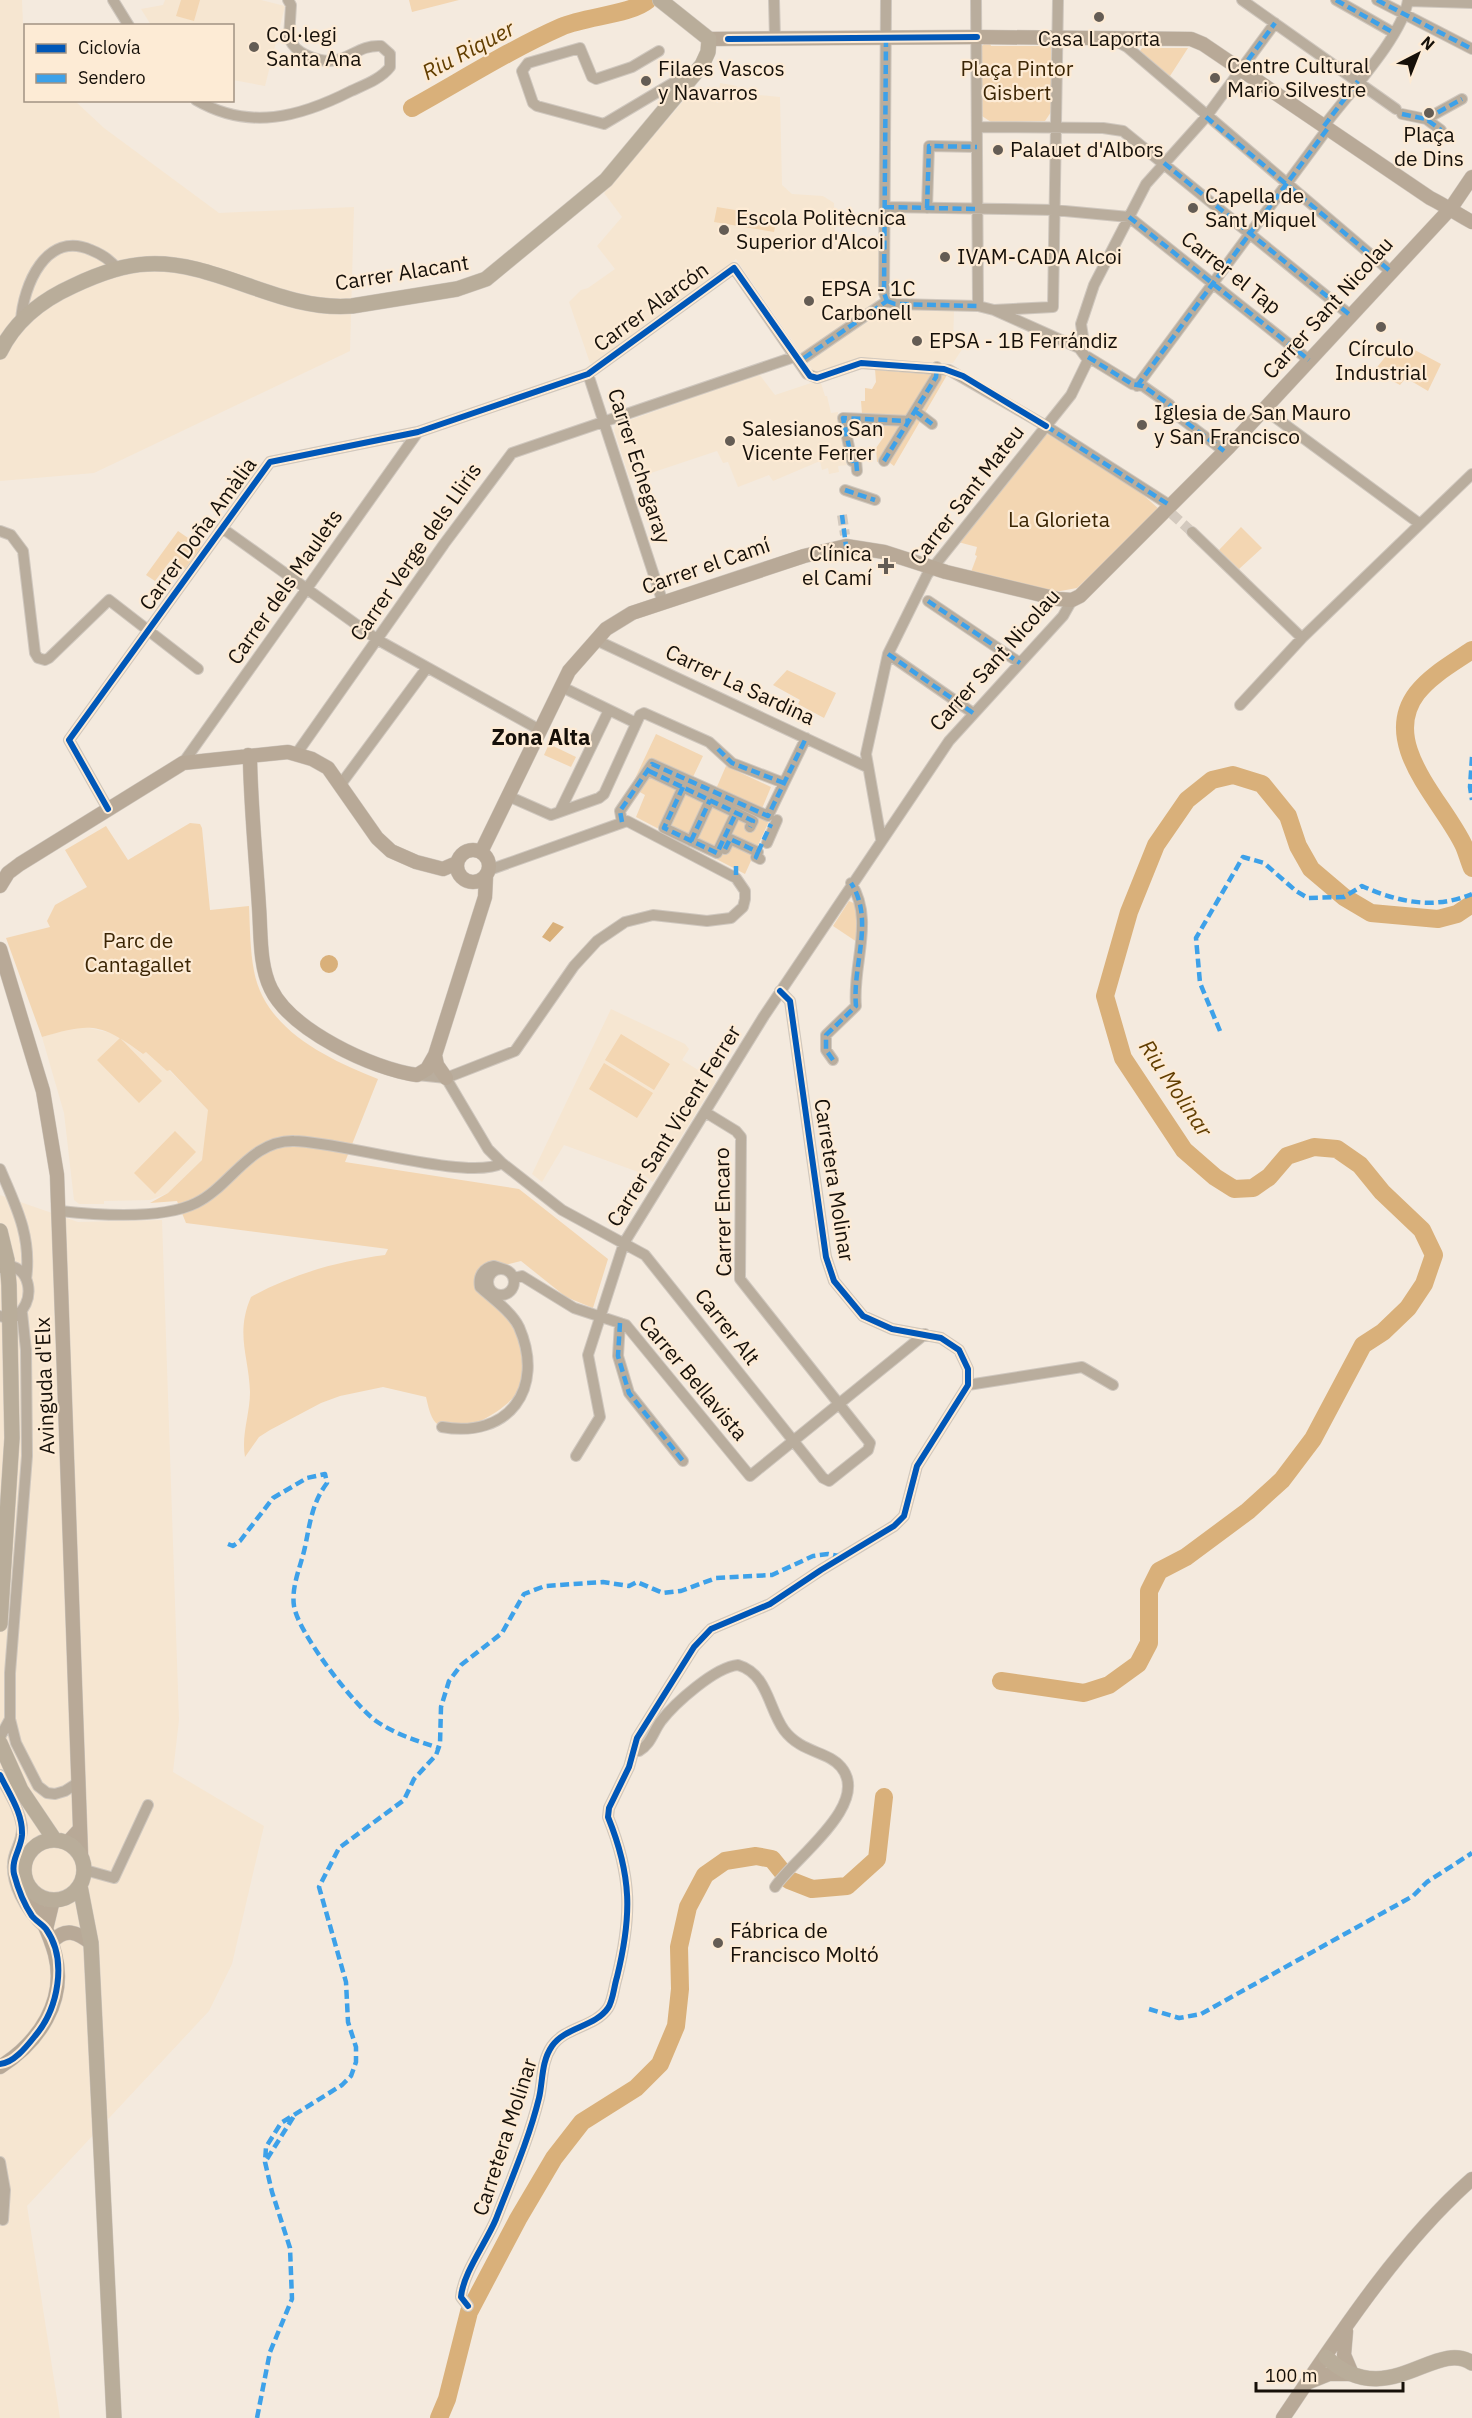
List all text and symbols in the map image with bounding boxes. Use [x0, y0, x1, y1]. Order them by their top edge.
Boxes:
marker: Casa Laporta [1092, 10, 1106, 24]
water label: Riu Riquer [416, 13, 520, 86]
place label: Col·legi Santa Ana [266, 20, 362, 72]
legend [24, 24, 234, 102]
place label: Casa Laporta [1038, 24, 1160, 52]
north arrow [1388, 24, 1448, 84]
text: N [1417, 32, 1439, 54]
text: Ciclovía [78, 36, 141, 59]
marker: Col·legi Santa Ana [247, 40, 261, 54]
place label: Centre Cultural Mario Silvestre [1227, 51, 1370, 103]
place label: Filaes Vascos y Navarros [658, 54, 785, 106]
park label: Plaça Pintor Gisbert [960, 54, 1074, 106]
text: Sendero [78, 66, 145, 89]
marker: Centre Cultural Mario Silvestre [1208, 71, 1222, 85]
marker: Filaes Vascos y Navarros [639, 74, 653, 88]
marker: Plaça de Dins [1422, 106, 1436, 120]
place label: Plaça de Dins [1394, 120, 1464, 172]
place label: Palauet d'Albors [1010, 135, 1164, 163]
marker: Palauet d'Albors [991, 143, 1005, 157]
place label: Capella de Sant Miquel [1205, 181, 1317, 233]
marker: Capella de Sant Miquel [1186, 201, 1200, 215]
place label: Escola Politècnica Superior d'Alcoi [736, 203, 906, 255]
marker: Escola Politècnica Superior d'Alcoi [717, 223, 731, 237]
street label: Carrer el Tap [1176, 224, 1287, 320]
street label: Carrer Sant Nicolau [1256, 230, 1399, 385]
place label: IVAM-CADA Alcoi [957, 242, 1122, 270]
street label: Carrer Alacant [333, 248, 471, 296]
marker: IVAM-CADA Alcoi [938, 250, 952, 264]
street label: Carrer Alarcón [587, 255, 714, 357]
place label: EPSA - 1C Carbonell [821, 274, 916, 326]
marker: EPSA - 1C Carbonell [802, 294, 816, 308]
marker: Círculo Industrial [1374, 320, 1388, 334]
place label: EPSA - 1B Ferrándiz [929, 326, 1118, 354]
marker: EPSA - 1B Ferrándiz [910, 334, 924, 348]
place label: Círculo Industrial [1335, 334, 1427, 386]
street label: Carrer Echegaray [602, 385, 678, 547]
place label: Iglesia de San Mauro y San Francisco [1154, 398, 1351, 450]
place label: Salesianos San Vicente Ferrer [742, 414, 884, 466]
marker: Iglesia de San Mauro y San Francisco [1135, 418, 1149, 432]
street label: Carrer Sant Mateu [903, 419, 1030, 570]
marker: Salesianos San Vicente Ferrer [723, 434, 737, 448]
street label: Carrer Doña Amàlia [132, 451, 262, 616]
street label: Carrer Verge dels Lliris [343, 457, 487, 646]
street label: Carrer dels Maulets [220, 503, 348, 670]
park label: La Glorieta [1008, 505, 1110, 533]
street label: Carrer el Camí [638, 530, 773, 600]
place label: Clínica el Camí [802, 539, 872, 591]
marker: Clínica el Camí [877, 557, 895, 575]
street label: Carrer Sant Nicolau [923, 582, 1066, 737]
street label: Carrer La Sardina [661, 637, 820, 731]
district label: Zona Alta [491, 722, 591, 751]
park label: Parc de Cantagallet [84, 926, 192, 978]
street label: Carrer Sant Vicent Ferrer [600, 1019, 747, 1232]
water label: Riu Molinar [1133, 1033, 1220, 1143]
street label: Carretera Molinar [808, 1097, 862, 1263]
street label: Carrer Encaro [707, 1147, 737, 1277]
street label: Carrer Alt [689, 1282, 767, 1371]
street label: Carrer Bellavista [633, 1309, 755, 1446]
street label: Avinguda d'Elx [28, 1316, 60, 1455]
place label: Fábrica de Francisco Moltó [730, 1916, 879, 1968]
marker: Fábrica de Francisco Moltó [711, 1936, 725, 1950]
street label: Carretera Molinar [465, 2054, 543, 2219]
scale bar [1256, 2355, 1403, 2393]
text: 100 m [1265, 2364, 1317, 2387]

